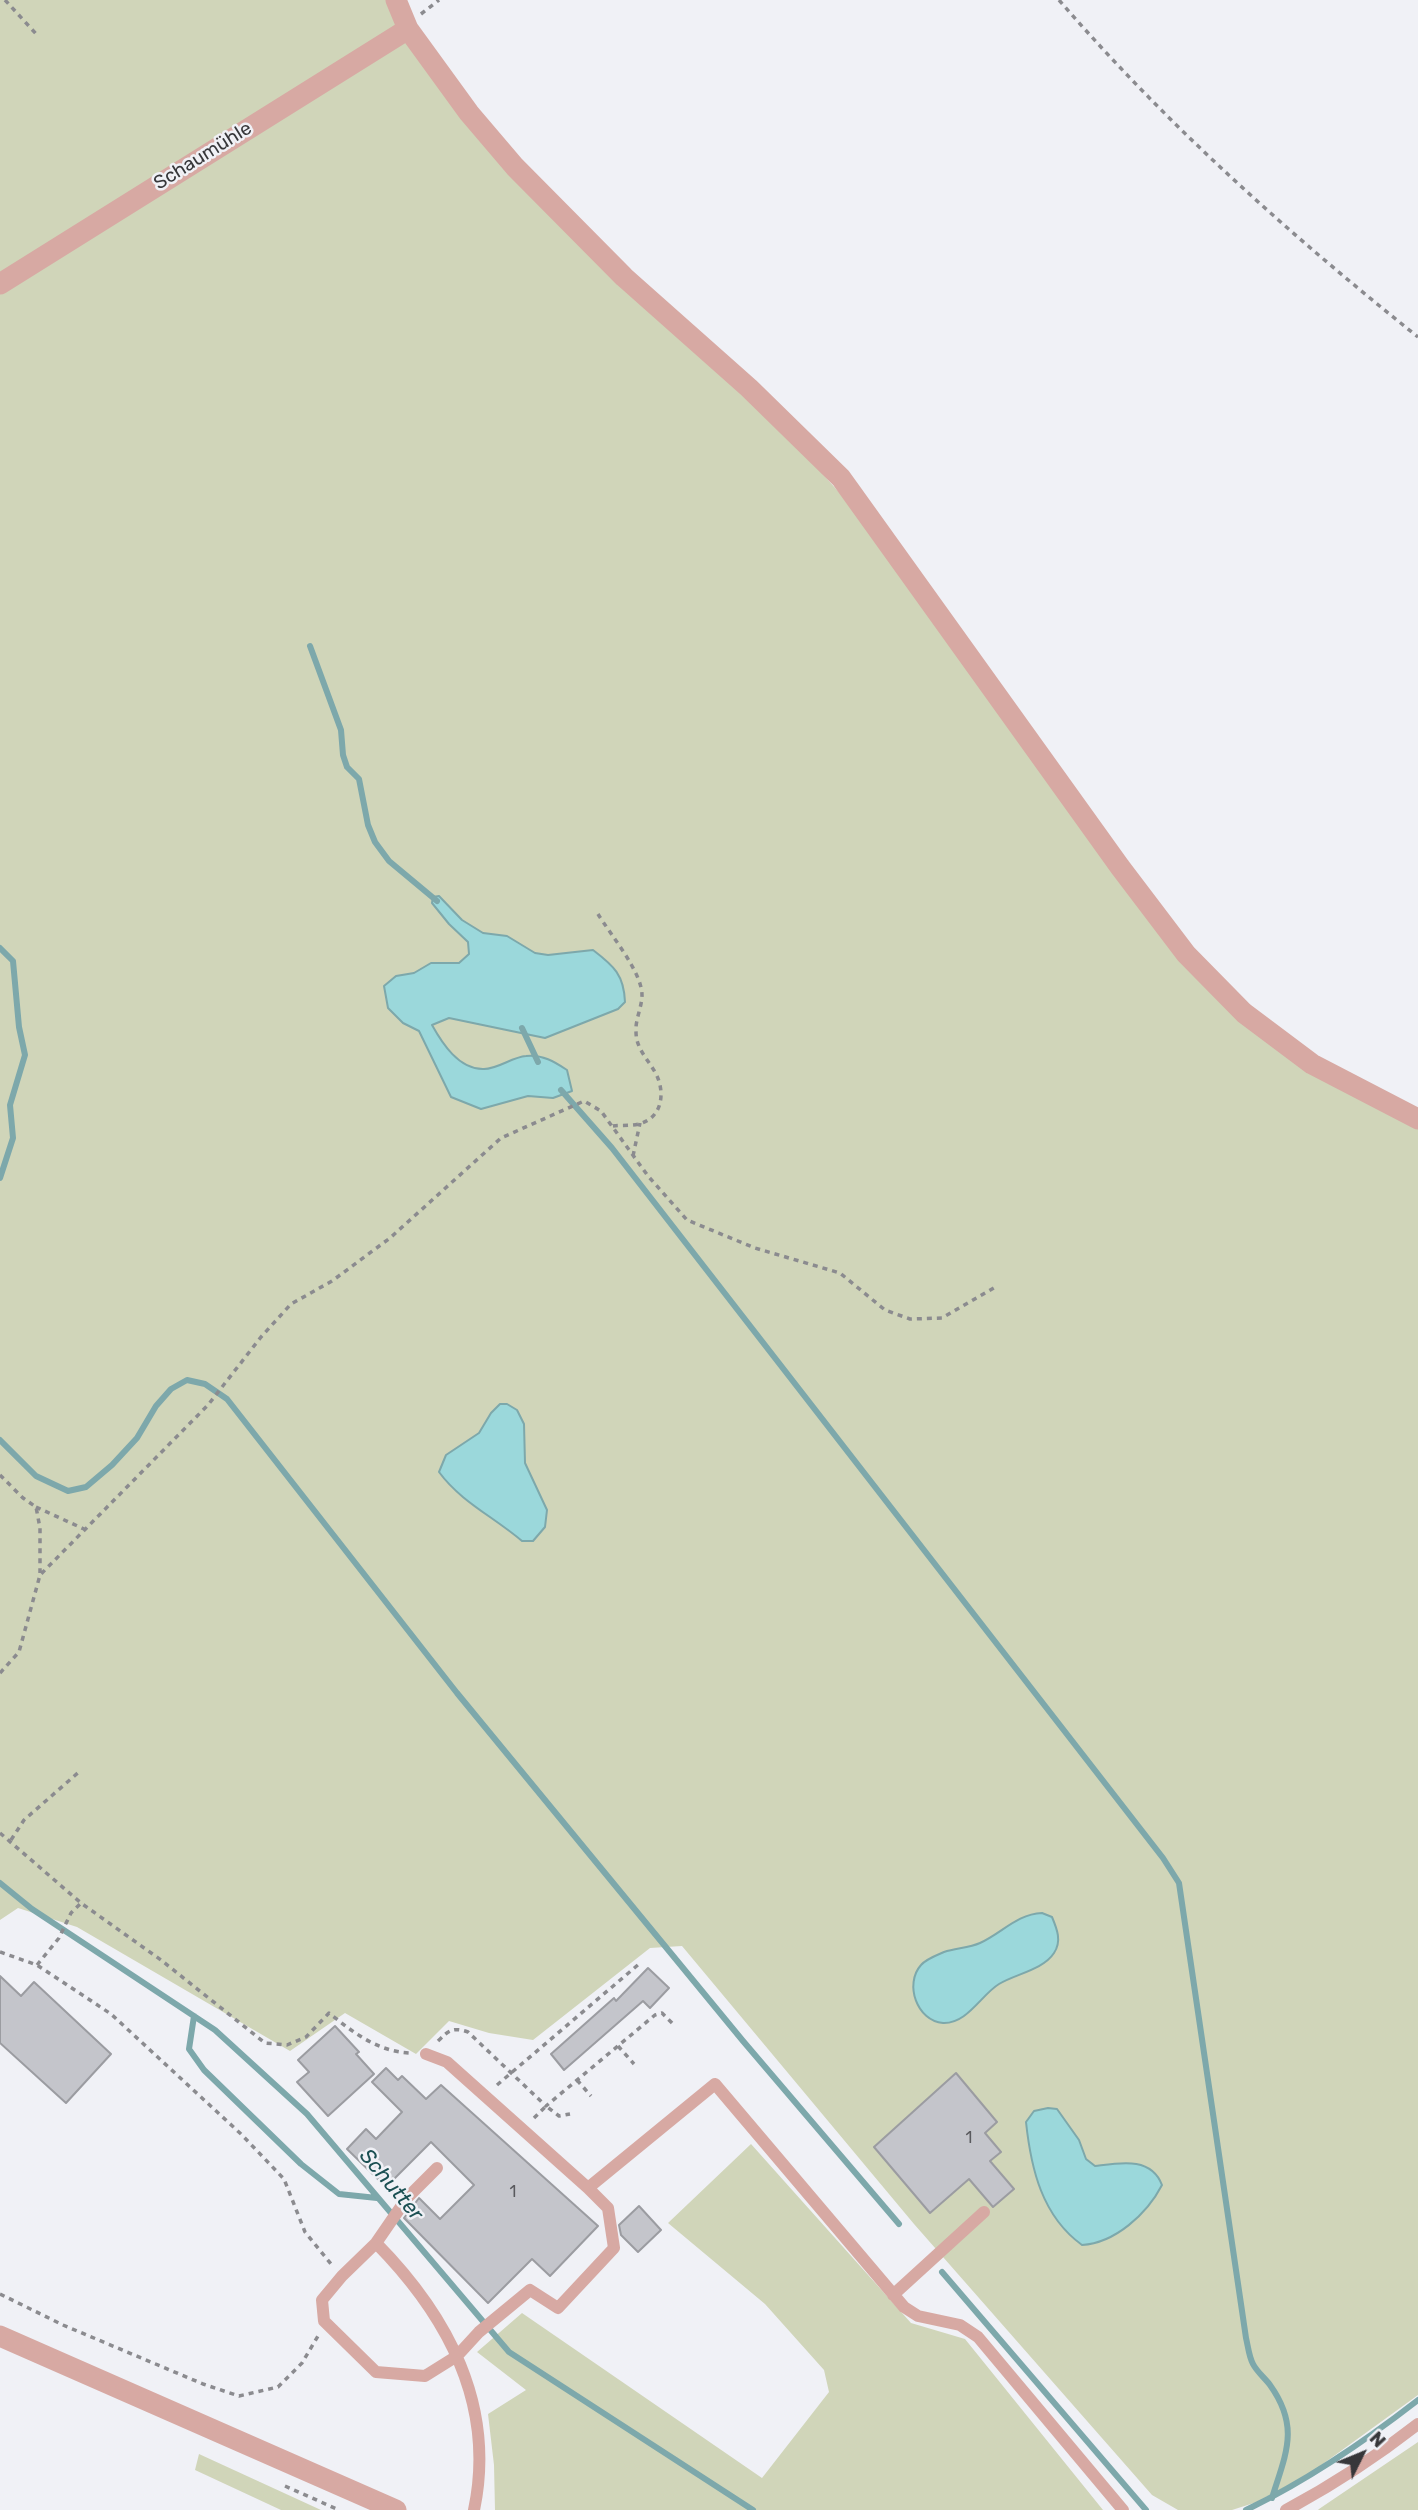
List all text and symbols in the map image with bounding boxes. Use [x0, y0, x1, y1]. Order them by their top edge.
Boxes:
street label: Schaumühle [150, 117, 256, 195]
house number: 1 [966, 2128, 972, 2148]
water label: Schutter [354, 2144, 428, 2226]
house number: 1 [510, 2182, 516, 2202]
north arrow [1327, 2419, 1397, 2489]
text: N [1365, 2426, 1391, 2452]

